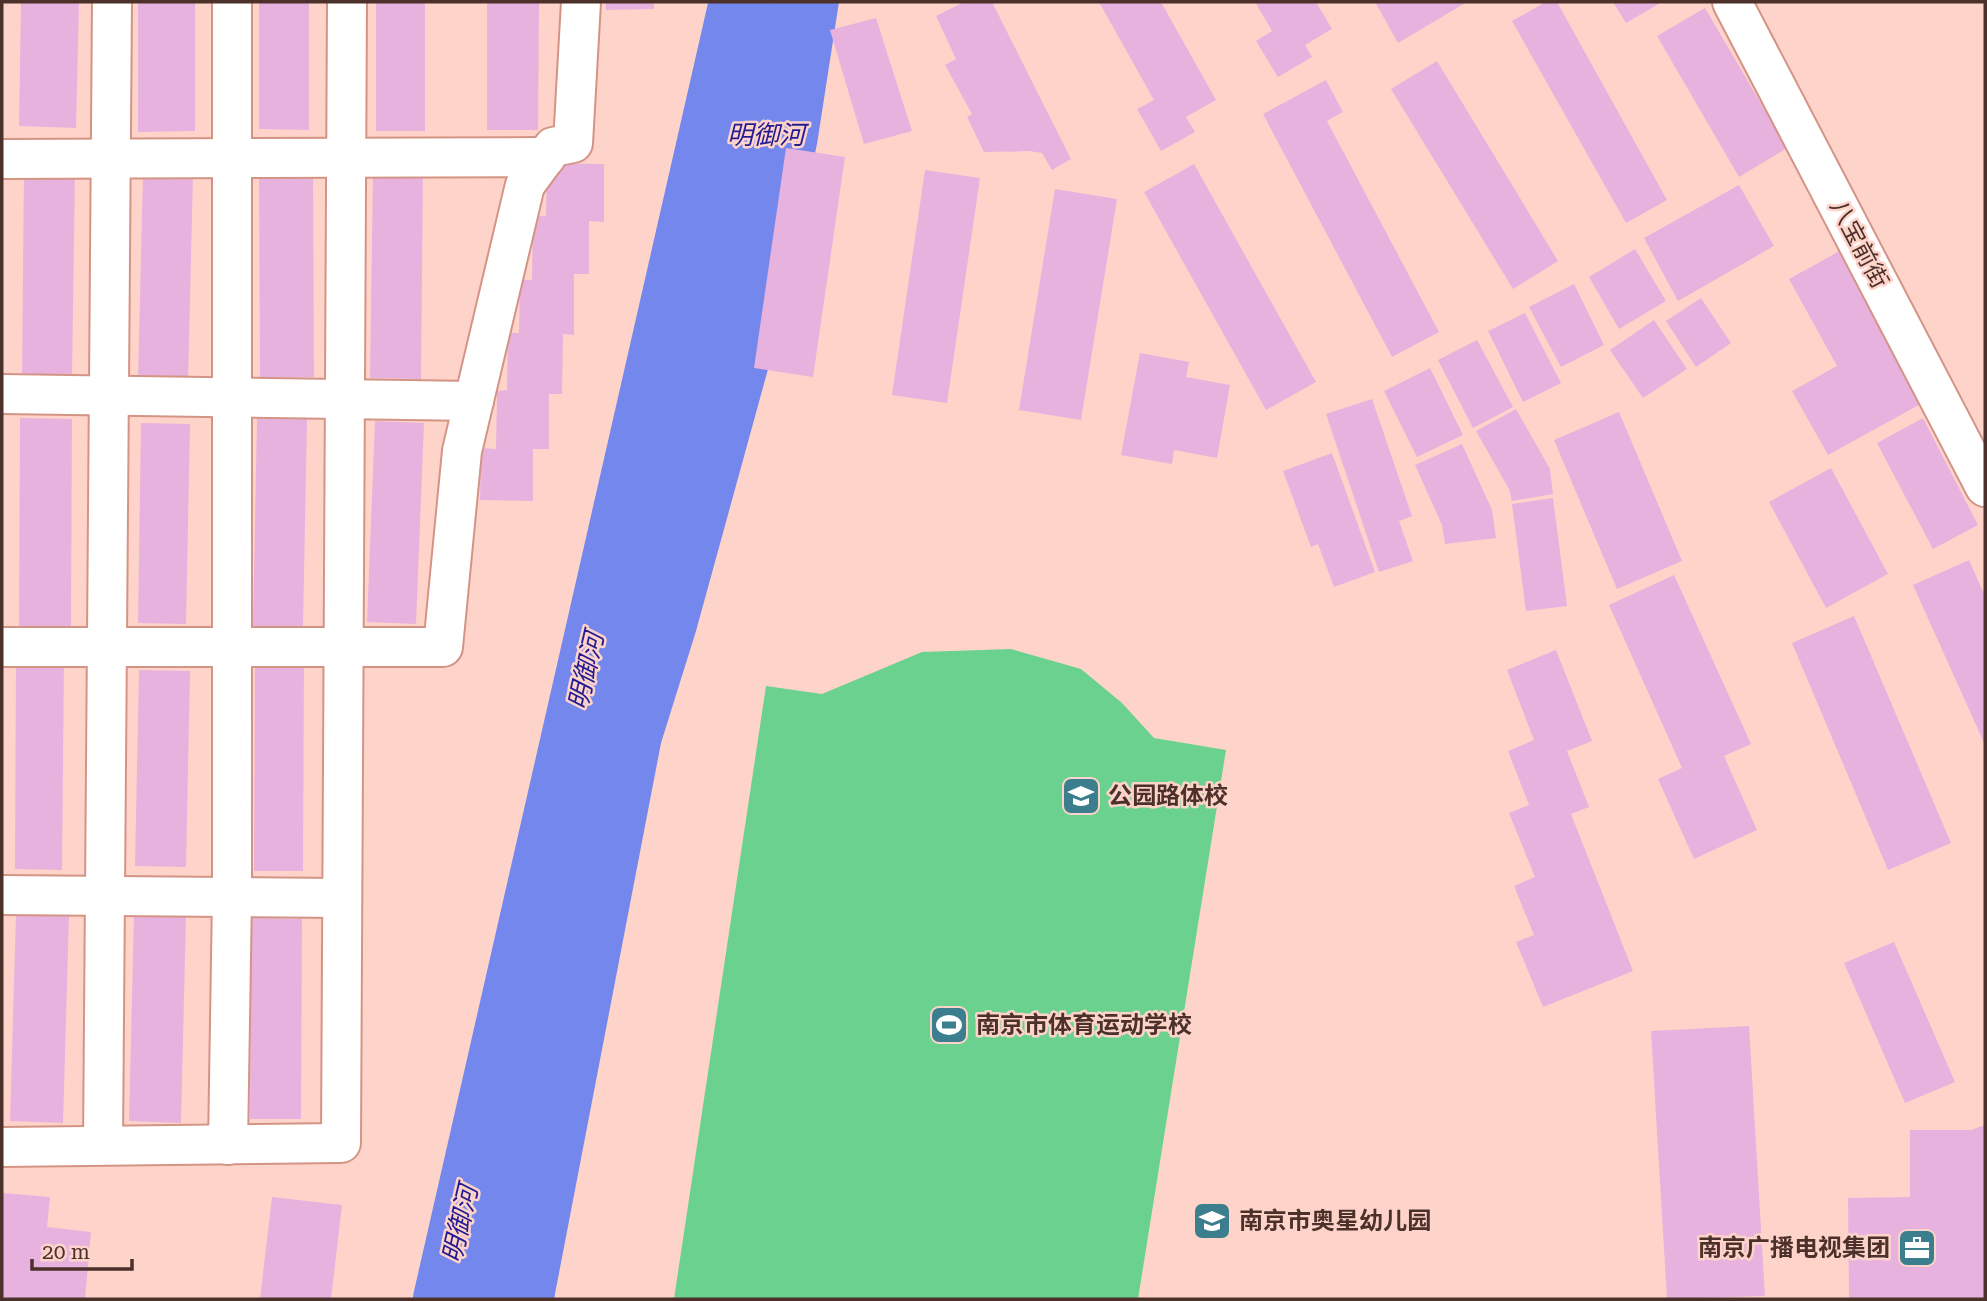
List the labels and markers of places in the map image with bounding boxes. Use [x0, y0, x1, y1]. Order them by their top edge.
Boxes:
school or university icon: 公园路体校 [1060, 775, 1102, 817]
place label: 公园路体校 [1108, 782, 1228, 810]
sports icon: 南京市体育运动学校 [928, 1004, 970, 1046]
place label: 南京市体育运动学校 [976, 1011, 1192, 1039]
school or university icon: 南京市奥星幼儿园 [1191, 1200, 1233, 1242]
place label: 南京市奥星幼儿园 [1239, 1207, 1431, 1235]
office icon: 南京广播电视集团 [1896, 1227, 1938, 1269]
place label: 南京广播电视集团 [1698, 1234, 1890, 1262]

